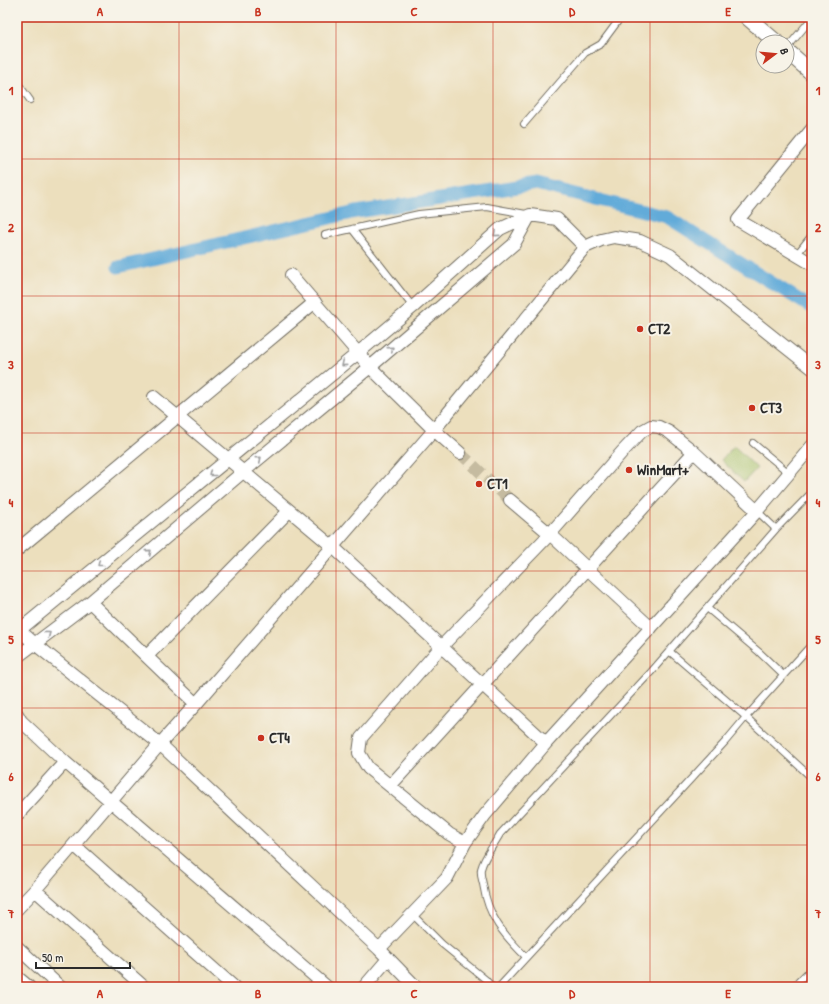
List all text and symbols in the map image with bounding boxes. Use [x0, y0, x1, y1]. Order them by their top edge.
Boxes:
text: A [97, 2, 104, 20]
text: B [255, 2, 262, 20]
text: C [410, 2, 418, 20]
text: D [569, 2, 576, 20]
text: E [725, 2, 731, 20]
north arrow [755, 34, 795, 74]
text: B [777, 47, 792, 56]
text: 1 [9, 81, 14, 99]
text: 1 [816, 81, 821, 99]
text: 2 [8, 218, 15, 236]
text: 2 [815, 218, 822, 236]
one-way arrow [493, 229, 501, 236]
place label: CT2 [648, 318, 671, 339]
marker: CT2 [635, 324, 645, 334]
one-way arrow [387, 346, 394, 353]
text: 3 [8, 355, 14, 373]
text: 3 [815, 355, 821, 373]
one-way arrow [342, 359, 349, 366]
place label: CT3 [760, 397, 782, 418]
marker: CT3 [747, 403, 757, 413]
one-way arrow [254, 456, 262, 463]
place label: WinMart+ [637, 459, 689, 480]
marker: WinMart+ [624, 465, 634, 475]
one-way arrow [209, 469, 216, 476]
place label: CT1 [487, 473, 508, 494]
marker: CT1 [474, 479, 484, 489]
text: 4 [9, 493, 14, 511]
text: 4 [816, 493, 821, 511]
one-way arrow [144, 549, 152, 556]
one-way arrow [97, 560, 105, 567]
text: 5 [8, 630, 14, 648]
text: 5 [815, 630, 821, 648]
one-way arrow [44, 631, 51, 638]
place label: CT4 [269, 727, 290, 748]
marker: CT4 [256, 733, 266, 743]
text: 6 [8, 767, 14, 785]
text: 6 [815, 767, 821, 785]
text: 7 [7, 904, 15, 922]
text: 7 [814, 904, 822, 922]
scale bar [36, 944, 130, 970]
text: 50 m [42, 949, 63, 966]
text: A [97, 984, 104, 1002]
text: B [255, 984, 262, 1002]
text: C [410, 984, 418, 1002]
text: D [569, 984, 576, 1002]
text: E [725, 984, 731, 1002]

